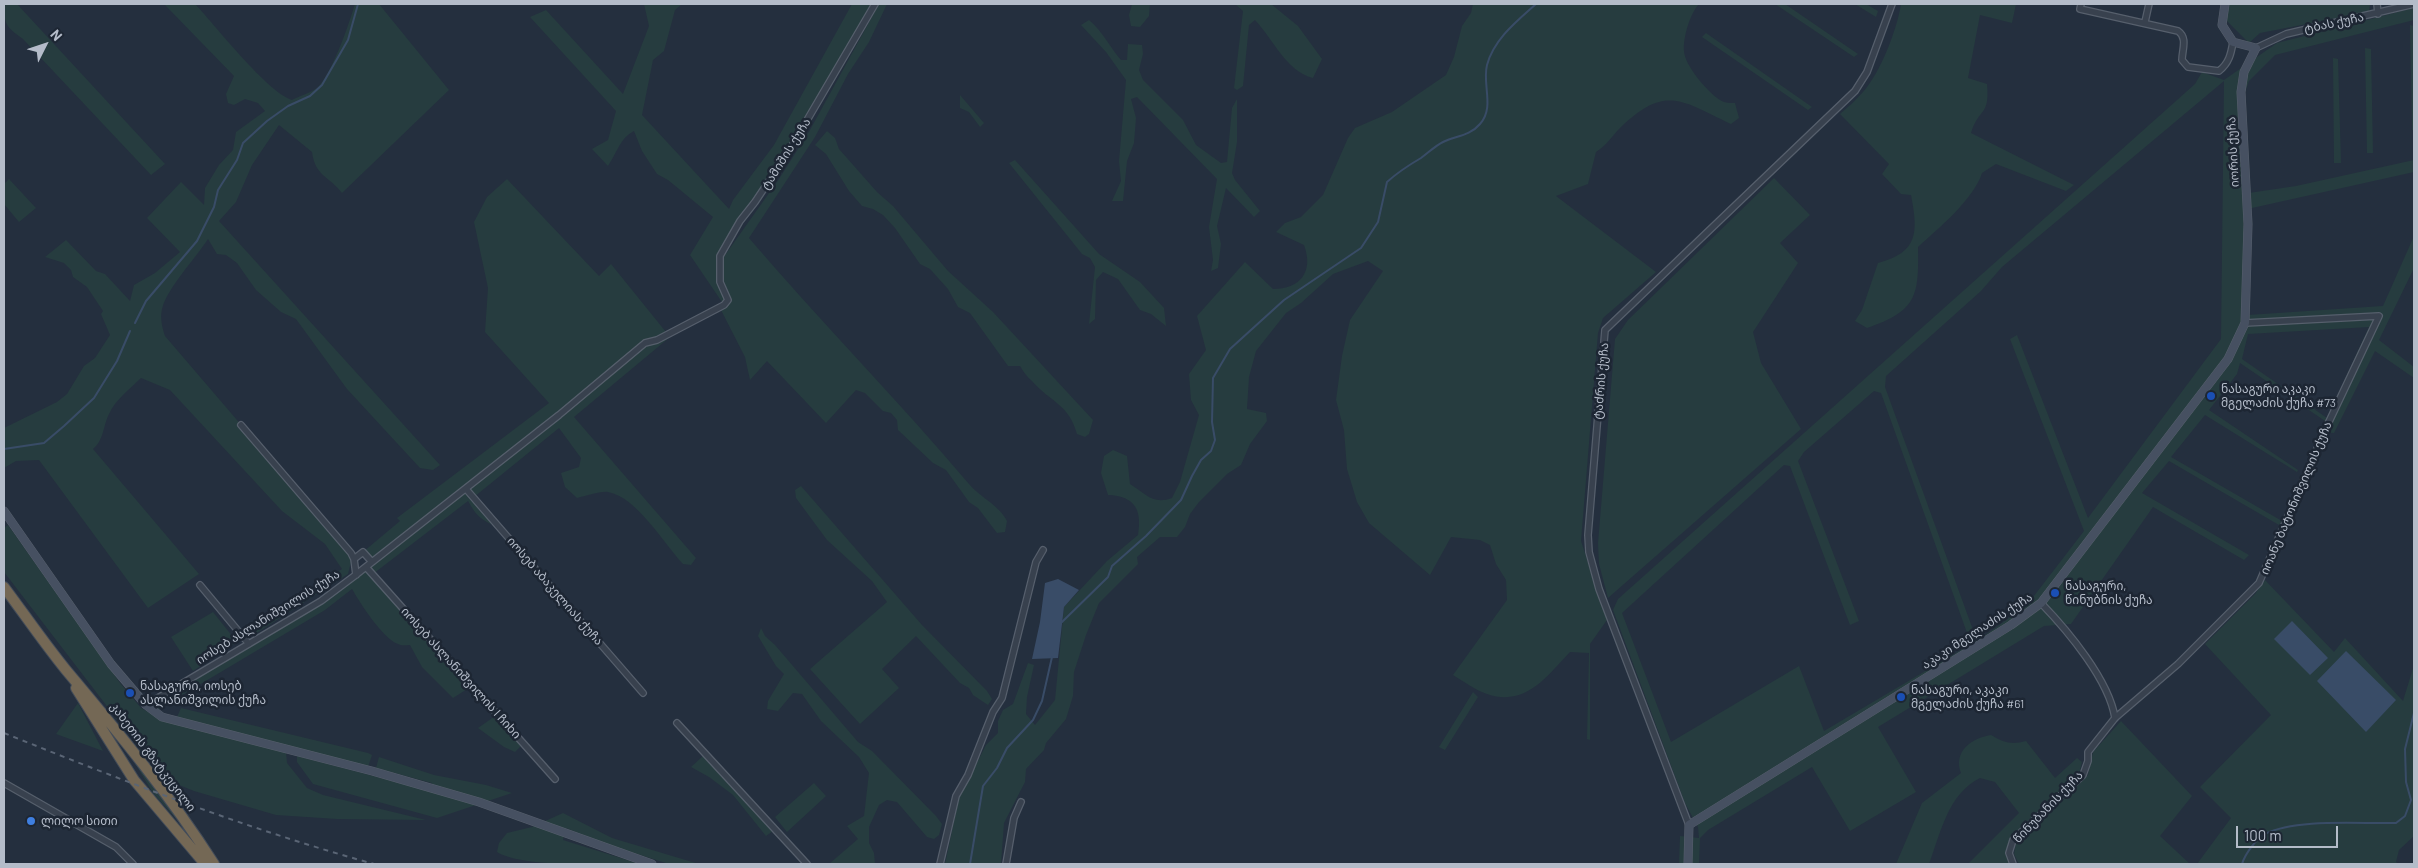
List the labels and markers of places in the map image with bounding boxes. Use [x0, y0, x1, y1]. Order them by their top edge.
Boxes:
place label: ნასაგური აკაკი მგელაძის ქუჩა #73 [2221, 382, 2336, 410]
marker: ნასაგური აკაკი მგელაძის ქუჩა #73 [2205, 390, 2217, 402]
place label: ნასაგური, წინუბნის ქუჩა [2065, 579, 2153, 607]
marker: ნასაგური, წინუბნის ქუჩა [2049, 587, 2061, 599]
place label: ნასაგური, იოსებ ასლანიშვილის ქუჩა [140, 679, 266, 707]
place label: ნასაგური, აკაკი მგელაძის ქუჩა #61 [1911, 683, 2024, 711]
marker: ნასაგური, იოსებ ასლანიშვილის ქუჩა [124, 687, 136, 699]
marker: ნასაგური, აკაკი მგელაძის ქუჩა #61 [1895, 691, 1907, 703]
place label: ლილო სითი [41, 814, 118, 828]
marker: ლილო სითი [25, 815, 37, 827]

